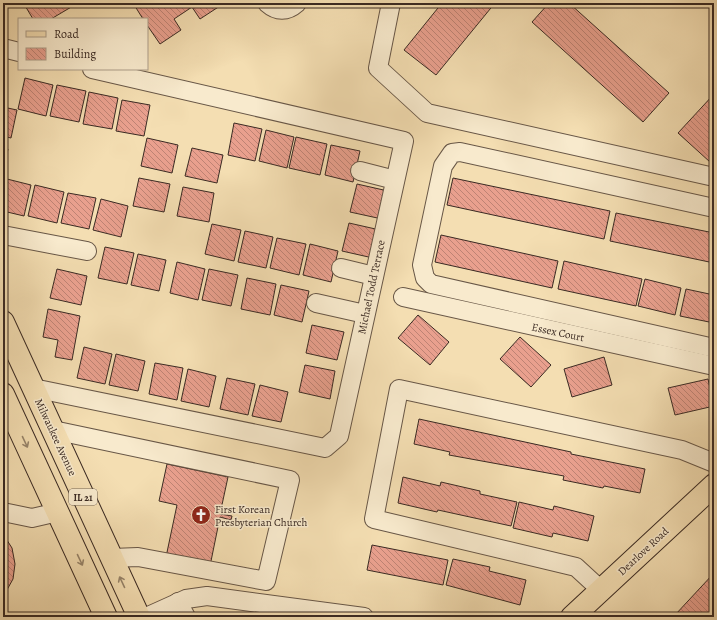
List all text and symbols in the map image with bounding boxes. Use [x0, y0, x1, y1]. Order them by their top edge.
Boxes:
legend [18, 18, 148, 70]
text: Road [54, 26, 80, 42]
text: Building [54, 46, 96, 62]
street label: Michael Todd Terrace [354, 239, 389, 335]
street label: Essex Court [530, 320, 586, 345]
street label: Milwaukee Avenue [31, 396, 80, 478]
one-way arrow [22, 436, 29, 448]
road number: IL 21 [69, 489, 97, 505]
place label: First Korean Presbyterian Church [215, 502, 307, 530]
church icon: First Korean Presbyterian Church [190, 504, 212, 526]
street label: Dearlove Road [615, 524, 672, 579]
one-way arrow [77, 554, 84, 566]
one-way arrow [118, 576, 126, 588]

